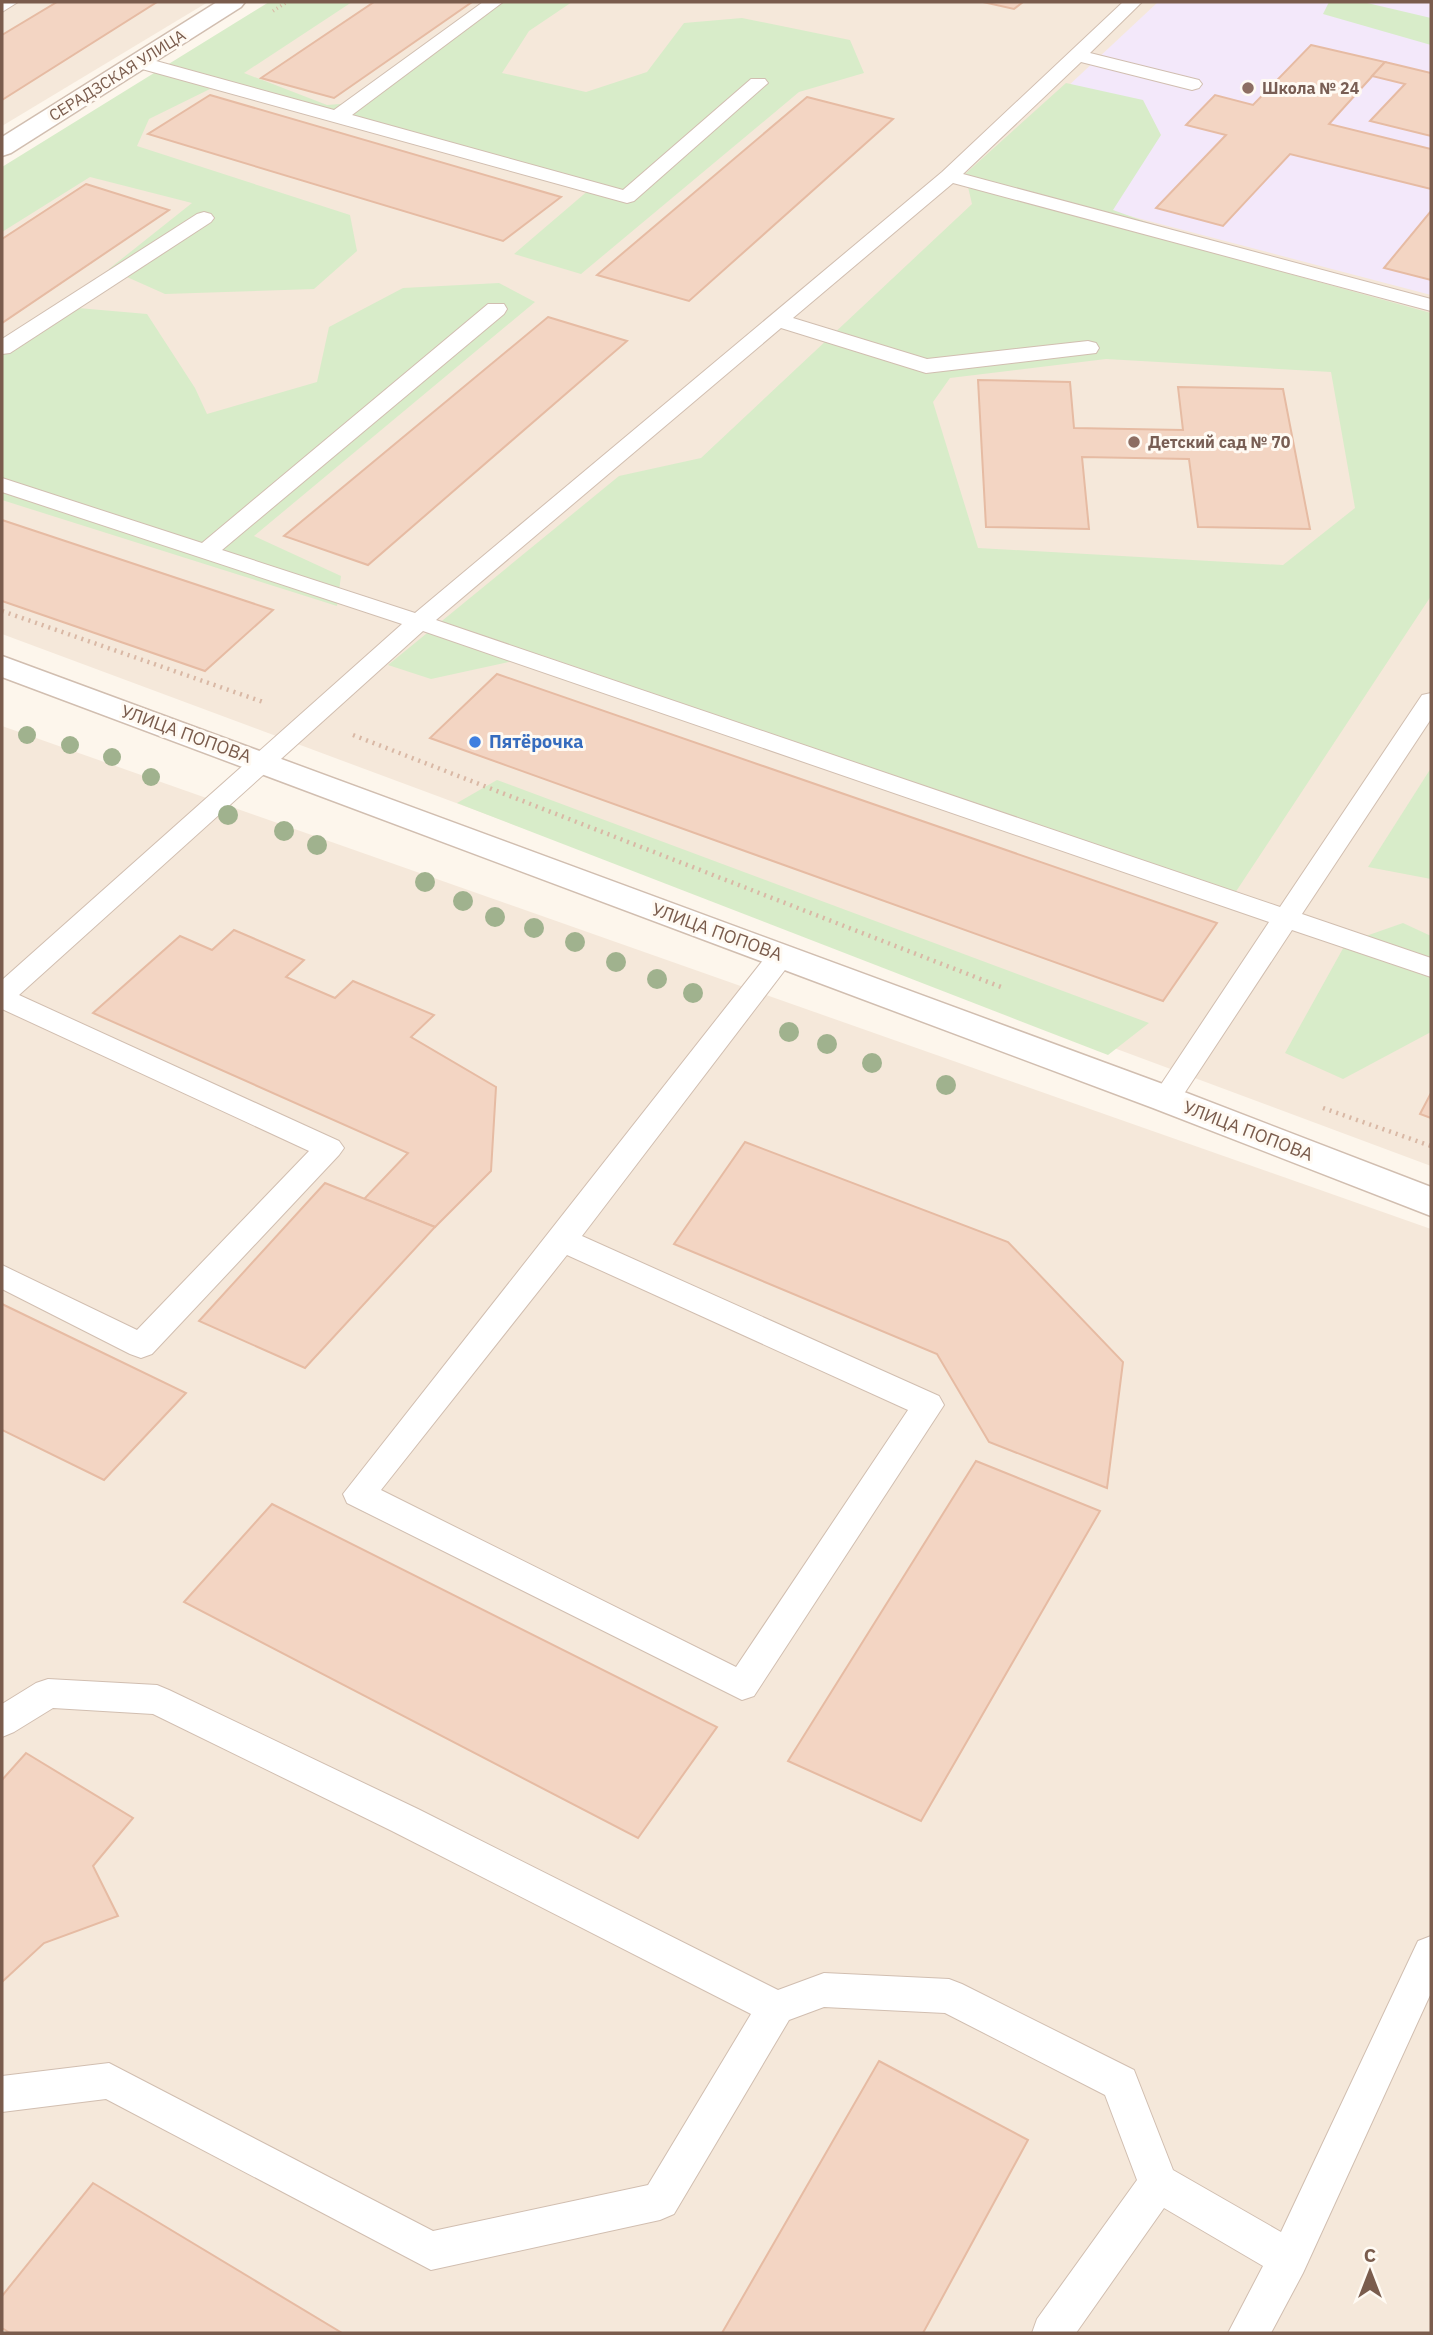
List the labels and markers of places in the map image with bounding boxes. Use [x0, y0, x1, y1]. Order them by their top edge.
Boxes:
place label: Школа № 24 [1262, 78, 1360, 98]
marker: Школа № 24 [1240, 80, 1256, 96]
place label: Детский сад № 70 [1148, 432, 1291, 452]
marker: Детский сад № 70 [1126, 434, 1142, 450]
place label: Пятёрочка [489, 730, 583, 753]
marker: Пятёрочка [467, 734, 483, 750]

